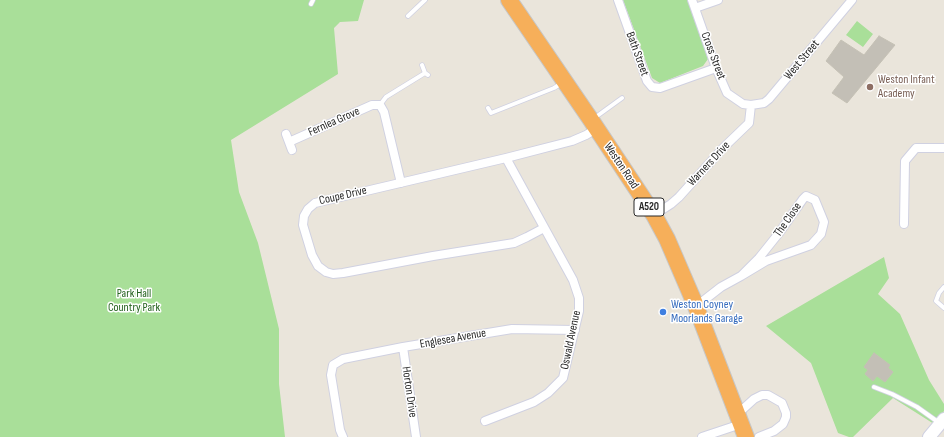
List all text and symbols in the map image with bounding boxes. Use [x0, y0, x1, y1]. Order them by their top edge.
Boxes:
street label: Bath Street [622, 30, 652, 78]
street label: Cross Street [697, 30, 729, 82]
street label: West Street [781, 37, 823, 83]
place label: Weston Infant Academy [878, 73, 935, 101]
marker: Weston Infant Academy [865, 82, 875, 92]
street label: Fernlea Grove [306, 104, 362, 140]
street label: Warners Drive [685, 139, 733, 189]
street label: Weston Road [600, 140, 642, 192]
street label: Coupe Drive [318, 184, 368, 208]
road number: A520 [634, 198, 664, 216]
street label: The Close [771, 200, 805, 240]
park label: Park Hall Country Park [108, 287, 160, 315]
place label: Weston Coyney Moorlands Garage [671, 298, 743, 326]
marker: Weston Coyney Moorlands Garage [658, 307, 668, 317]
street label: Oswald Avenue [558, 309, 584, 371]
street label: Englesea Avenue [419, 326, 487, 352]
street label: Horton Drive [398, 366, 420, 418]

